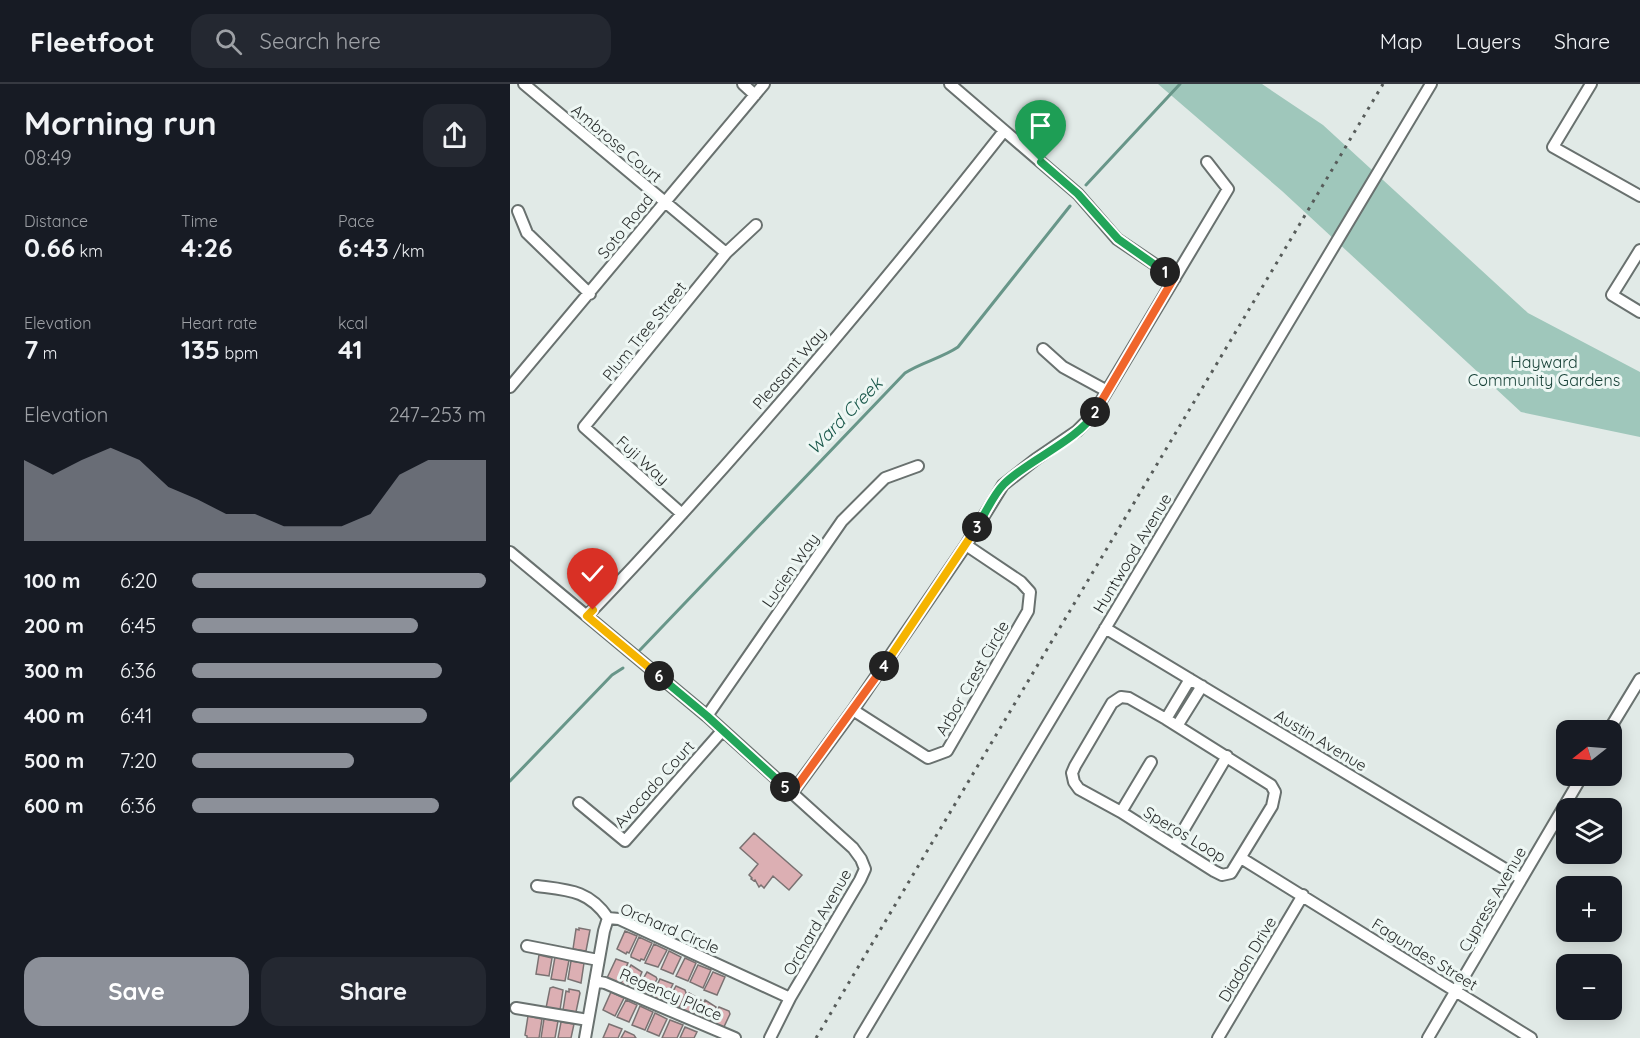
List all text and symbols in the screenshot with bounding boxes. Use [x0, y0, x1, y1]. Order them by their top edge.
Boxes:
search box [191, 14, 611, 68]
text: Fleetfoot [30, 24, 155, 59]
icon: search [212, 25, 245, 58]
text: Search here [260, 27, 381, 55]
text: Map [1380, 28, 1423, 54]
text: Layers [1456, 28, 1521, 54]
text: Share [1554, 28, 1610, 54]
street label: Ambrose Court [568, 99, 666, 187]
pin [1015, 100, 1066, 162]
text: Morning run [24, 102, 217, 143]
button: share [423, 104, 486, 167]
icon: arrive [1024, 109, 1057, 142]
text: 08:49 [24, 145, 72, 170]
street label: Soto Road [593, 190, 657, 262]
text: Distance [24, 211, 88, 231]
text: Time [181, 211, 218, 231]
text: Pace [338, 211, 374, 231]
text: 0.66 [24, 231, 75, 264]
text: 4:26 [181, 231, 233, 264]
text: 6:43 [338, 231, 389, 264]
text: km [75, 241, 103, 261]
text: /km [389, 241, 425, 261]
pin: 1 [1150, 257, 1180, 287]
text: 1 [1162, 262, 1168, 282]
street label: Plum Tree Street [598, 277, 690, 385]
text: Elevation [24, 313, 91, 333]
text: Heart rate [181, 313, 257, 333]
text: kcal [338, 313, 368, 333]
street label: Pleasant Way [748, 323, 830, 413]
text: 7 [24, 333, 38, 366]
text: 135 [181, 333, 220, 366]
text: 41 [338, 333, 363, 366]
text: m [38, 343, 57, 363]
text: bpm [220, 343, 258, 363]
park label: Hayward Community Gardens [1468, 352, 1620, 390]
water label: Ward Creek [802, 371, 888, 459]
pin: 2 [1080, 397, 1110, 427]
text: Elevation [24, 402, 108, 427]
text: 247–253 m [389, 402, 486, 427]
text: 2 [1090, 402, 1100, 422]
street label: Fuji Way [612, 431, 674, 489]
street label: Huntwood Avenue [1088, 490, 1176, 616]
pin: 3 [962, 512, 992, 542]
text: 3 [973, 517, 981, 537]
street label: Lucien Way [757, 529, 823, 611]
pin [567, 548, 618, 610]
icon: check [576, 557, 609, 590]
text: 100 m [24, 568, 80, 593]
text: 6:20 [120, 568, 157, 593]
text: 200 m [24, 613, 84, 638]
text: 6:45 [120, 613, 156, 638]
street label: Arbor Crest Circle [931, 617, 1013, 739]
pin: 4 [869, 651, 899, 681]
text: 4 [879, 656, 889, 676]
text: 300 m [24, 658, 83, 683]
text: 6:36 [120, 658, 156, 683]
pin: 6 [644, 661, 674, 691]
text: 6 [655, 666, 663, 686]
text: 400 m [24, 703, 84, 728]
text: 6:41 [120, 703, 152, 728]
street label: Austin Avenue [1271, 705, 1371, 775]
north arrow [1556, 720, 1622, 786]
map controls [1556, 720, 1622, 1020]
street label: Avocado Court [610, 736, 698, 832]
text: 500 m [24, 748, 84, 773]
text: 7:20 [120, 748, 157, 773]
pin: 5 [770, 772, 800, 802]
text: 5 [780, 777, 790, 797]
text: 600 m [24, 793, 84, 818]
text: 6:36 [120, 793, 156, 818]
button: layers [1556, 798, 1622, 864]
street label: Speros Loop [1140, 802, 1230, 866]
street label: Cypress Avenue [1454, 843, 1530, 955]
street label: Orchard Avenue [778, 865, 856, 979]
button: + [1556, 876, 1622, 942]
street label: Orchard Circle [618, 898, 722, 958]
street label: Diadon Drive [1214, 913, 1280, 1005]
street label: Fagundes Street [1368, 913, 1482, 995]
button: − [1556, 954, 1622, 1020]
button: Save [24, 957, 249, 1026]
button: Share [261, 957, 486, 1026]
street label: Regency Place [617, 963, 725, 1025]

